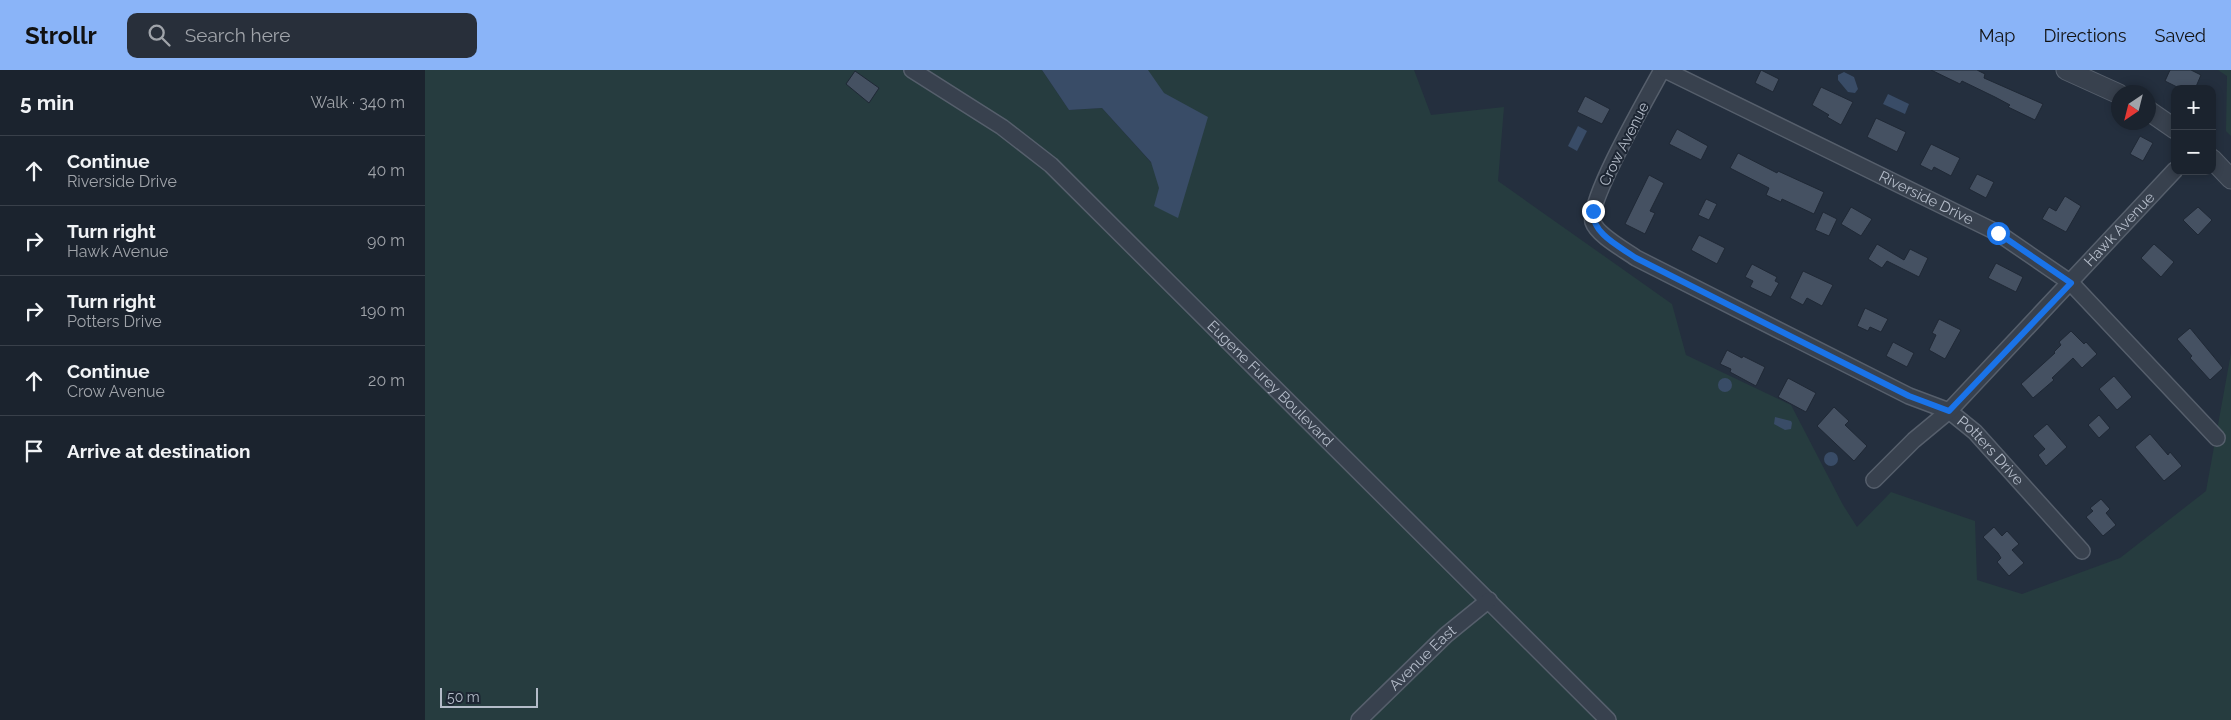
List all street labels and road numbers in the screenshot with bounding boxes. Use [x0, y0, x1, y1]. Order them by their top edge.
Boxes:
street label: Crow Avenue [1595, 99, 1653, 189]
street label: Riverside Drive [1876, 167, 1977, 229]
street label: Hawk Avenue [2080, 188, 2159, 270]
street label: Eugene Furey Boulevard [1203, 317, 1337, 450]
street label: Potters Drive [1953, 412, 2028, 489]
street label: Avenue East [1386, 621, 1460, 694]

